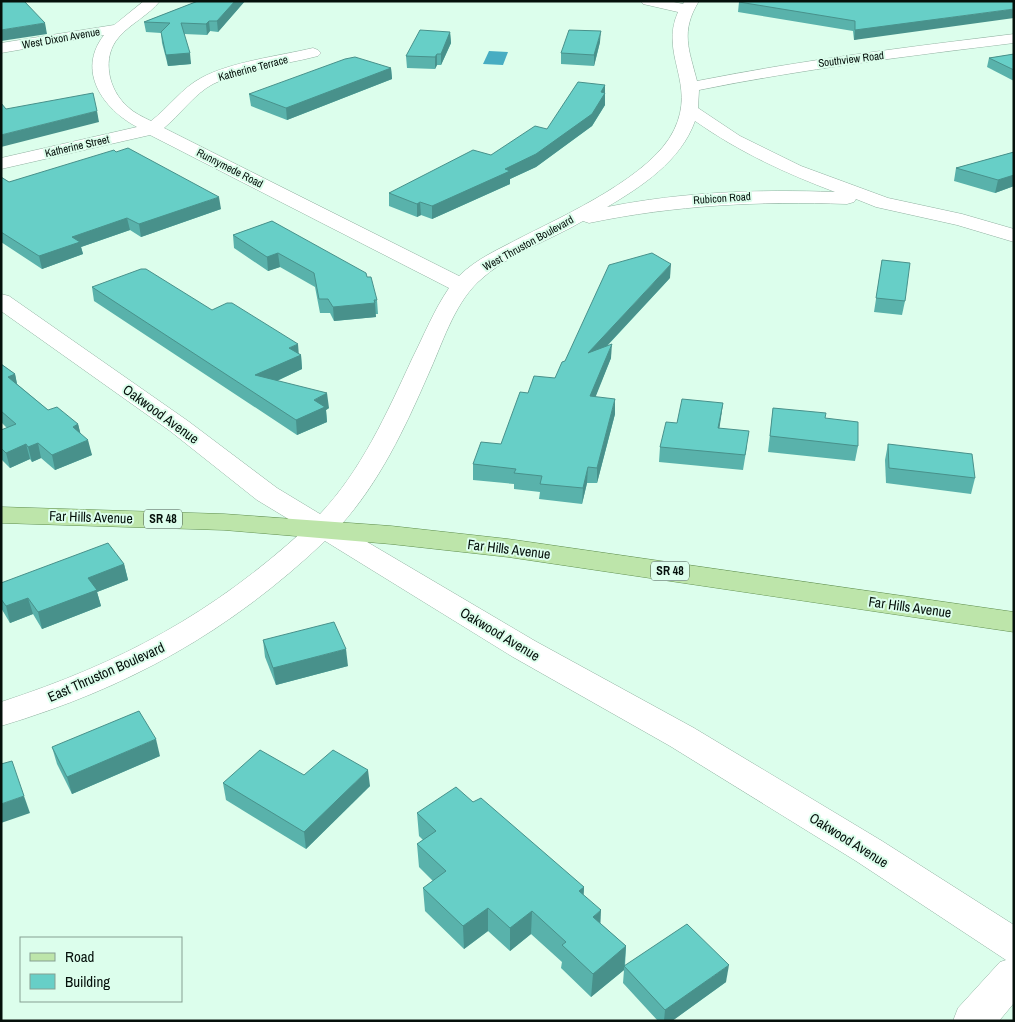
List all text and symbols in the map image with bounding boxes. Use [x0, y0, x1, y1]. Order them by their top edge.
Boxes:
street label: West Dixon Avenue [21, 24, 101, 52]
street label: Southview Road [817, 48, 885, 70]
street label: Katherine Terrace [217, 52, 289, 84]
street label: Katherine Street [43, 132, 111, 160]
street label: Runnymede Road [194, 145, 266, 191]
street label: Rubicon Road [693, 189, 751, 207]
street label: West Thruston Boulevard [480, 212, 576, 274]
street label: Oakwood Avenue [119, 380, 203, 448]
street label: Far Hills Avenue [49, 507, 133, 527]
road number: SR 48 [144, 509, 182, 528]
street label: Far Hills Avenue [466, 535, 552, 563]
road number: SR 48 [651, 562, 689, 580]
street label: Far Hills Avenue [867, 592, 953, 622]
street label: Oakwood Avenue [457, 603, 543, 665]
street label: East Thruston Boulevard [45, 638, 167, 706]
street label: Oakwood Avenue [806, 809, 892, 871]
legend [20, 937, 182, 1002]
text: Road [65, 946, 94, 967]
text: Building [65, 971, 110, 992]

